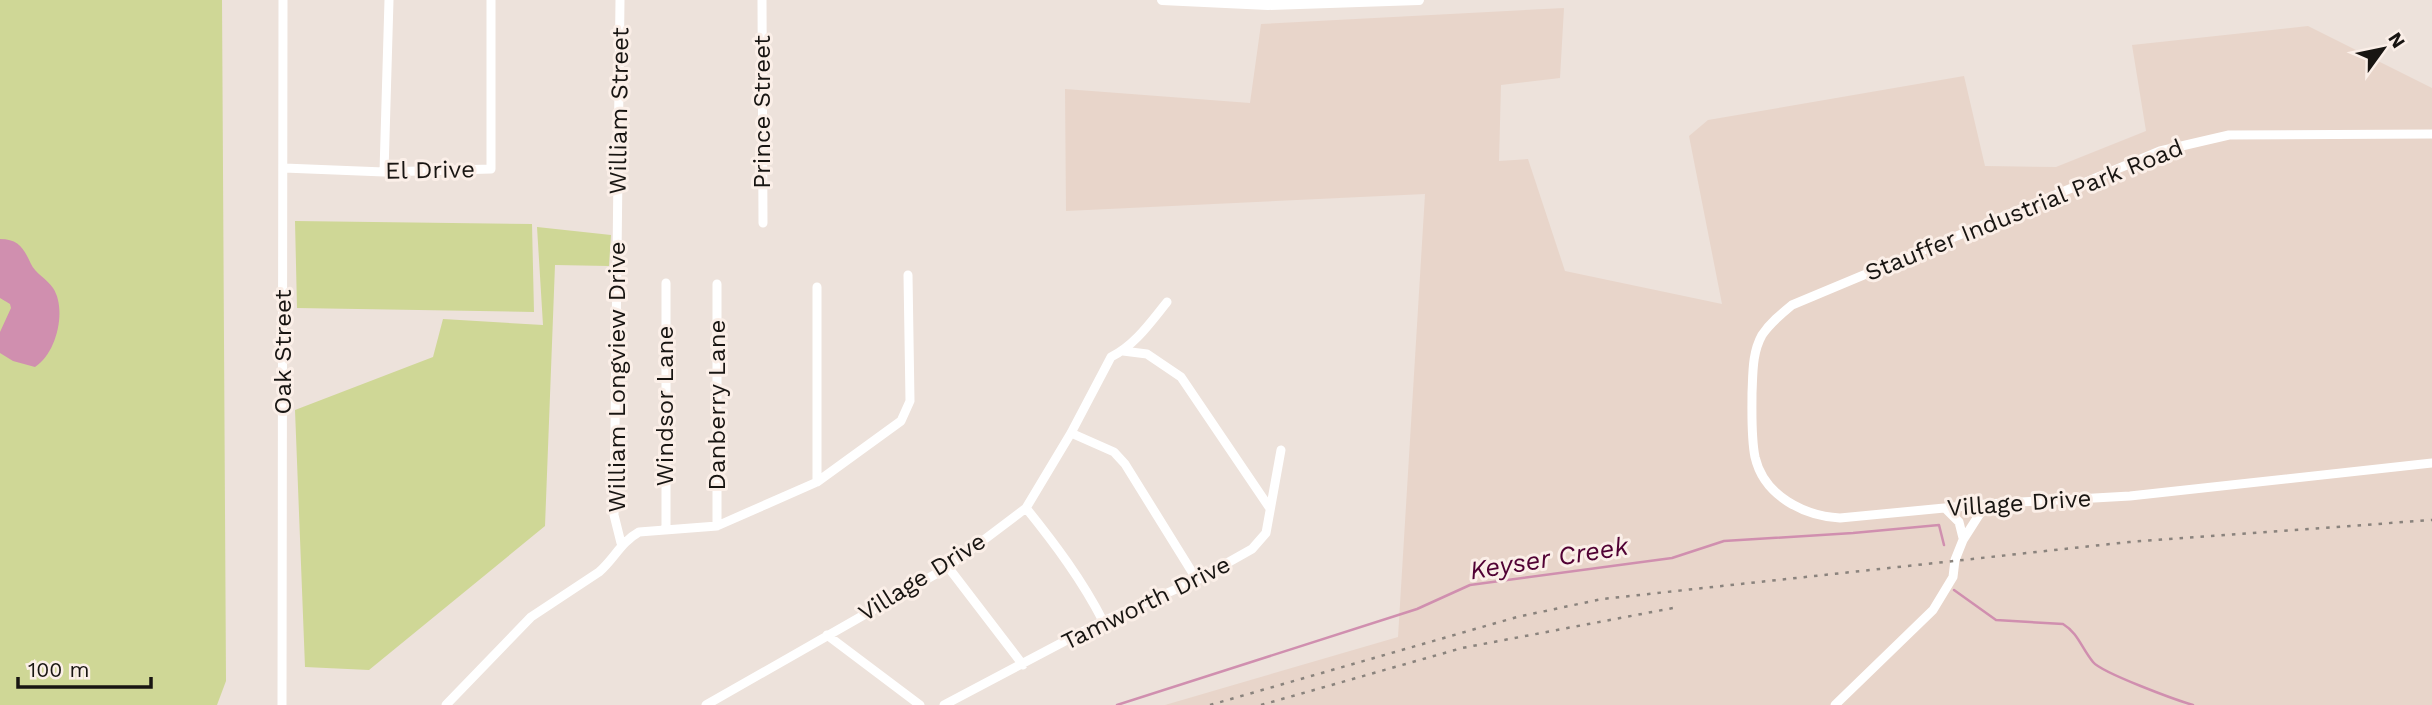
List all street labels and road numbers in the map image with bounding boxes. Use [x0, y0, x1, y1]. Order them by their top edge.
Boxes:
street label: William Street [604, 27, 634, 195]
street label: Prince Street [748, 35, 776, 189]
street label: Stauffer Industrial Park Road [1861, 133, 2187, 287]
street label: El Drive [385, 155, 475, 185]
street label: William Longview Drive [603, 241, 631, 513]
street label: Oak Street [269, 289, 297, 415]
street label: Danberry Lane [703, 320, 731, 490]
street label: Windsor Lane [651, 326, 679, 486]
street label: Village Drive [1946, 484, 2092, 522]
street label: Village Drive [853, 527, 991, 627]
street label: Tamworth Drive [1057, 550, 1235, 656]

